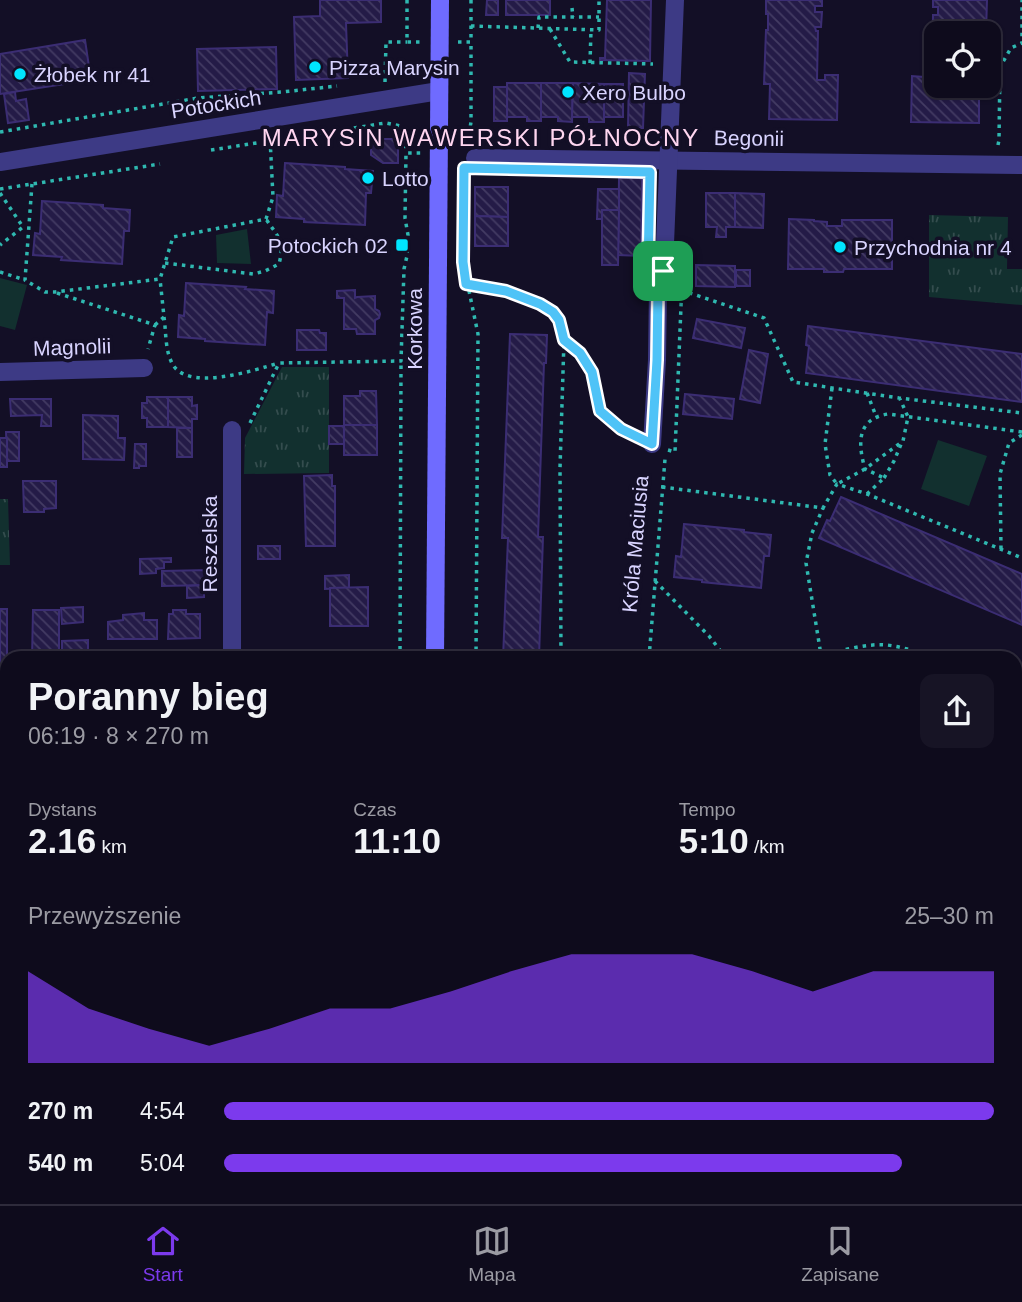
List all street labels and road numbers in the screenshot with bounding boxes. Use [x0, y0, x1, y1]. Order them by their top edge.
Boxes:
street label: Potockich [169, 86, 263, 122]
street label: Begonii [714, 126, 784, 150]
street label: Korkowa [403, 288, 426, 370]
street label: Magnolii [33, 334, 111, 360]
street label: Króla Maciusia [618, 474, 652, 614]
street label: Reszelska [198, 495, 221, 592]

